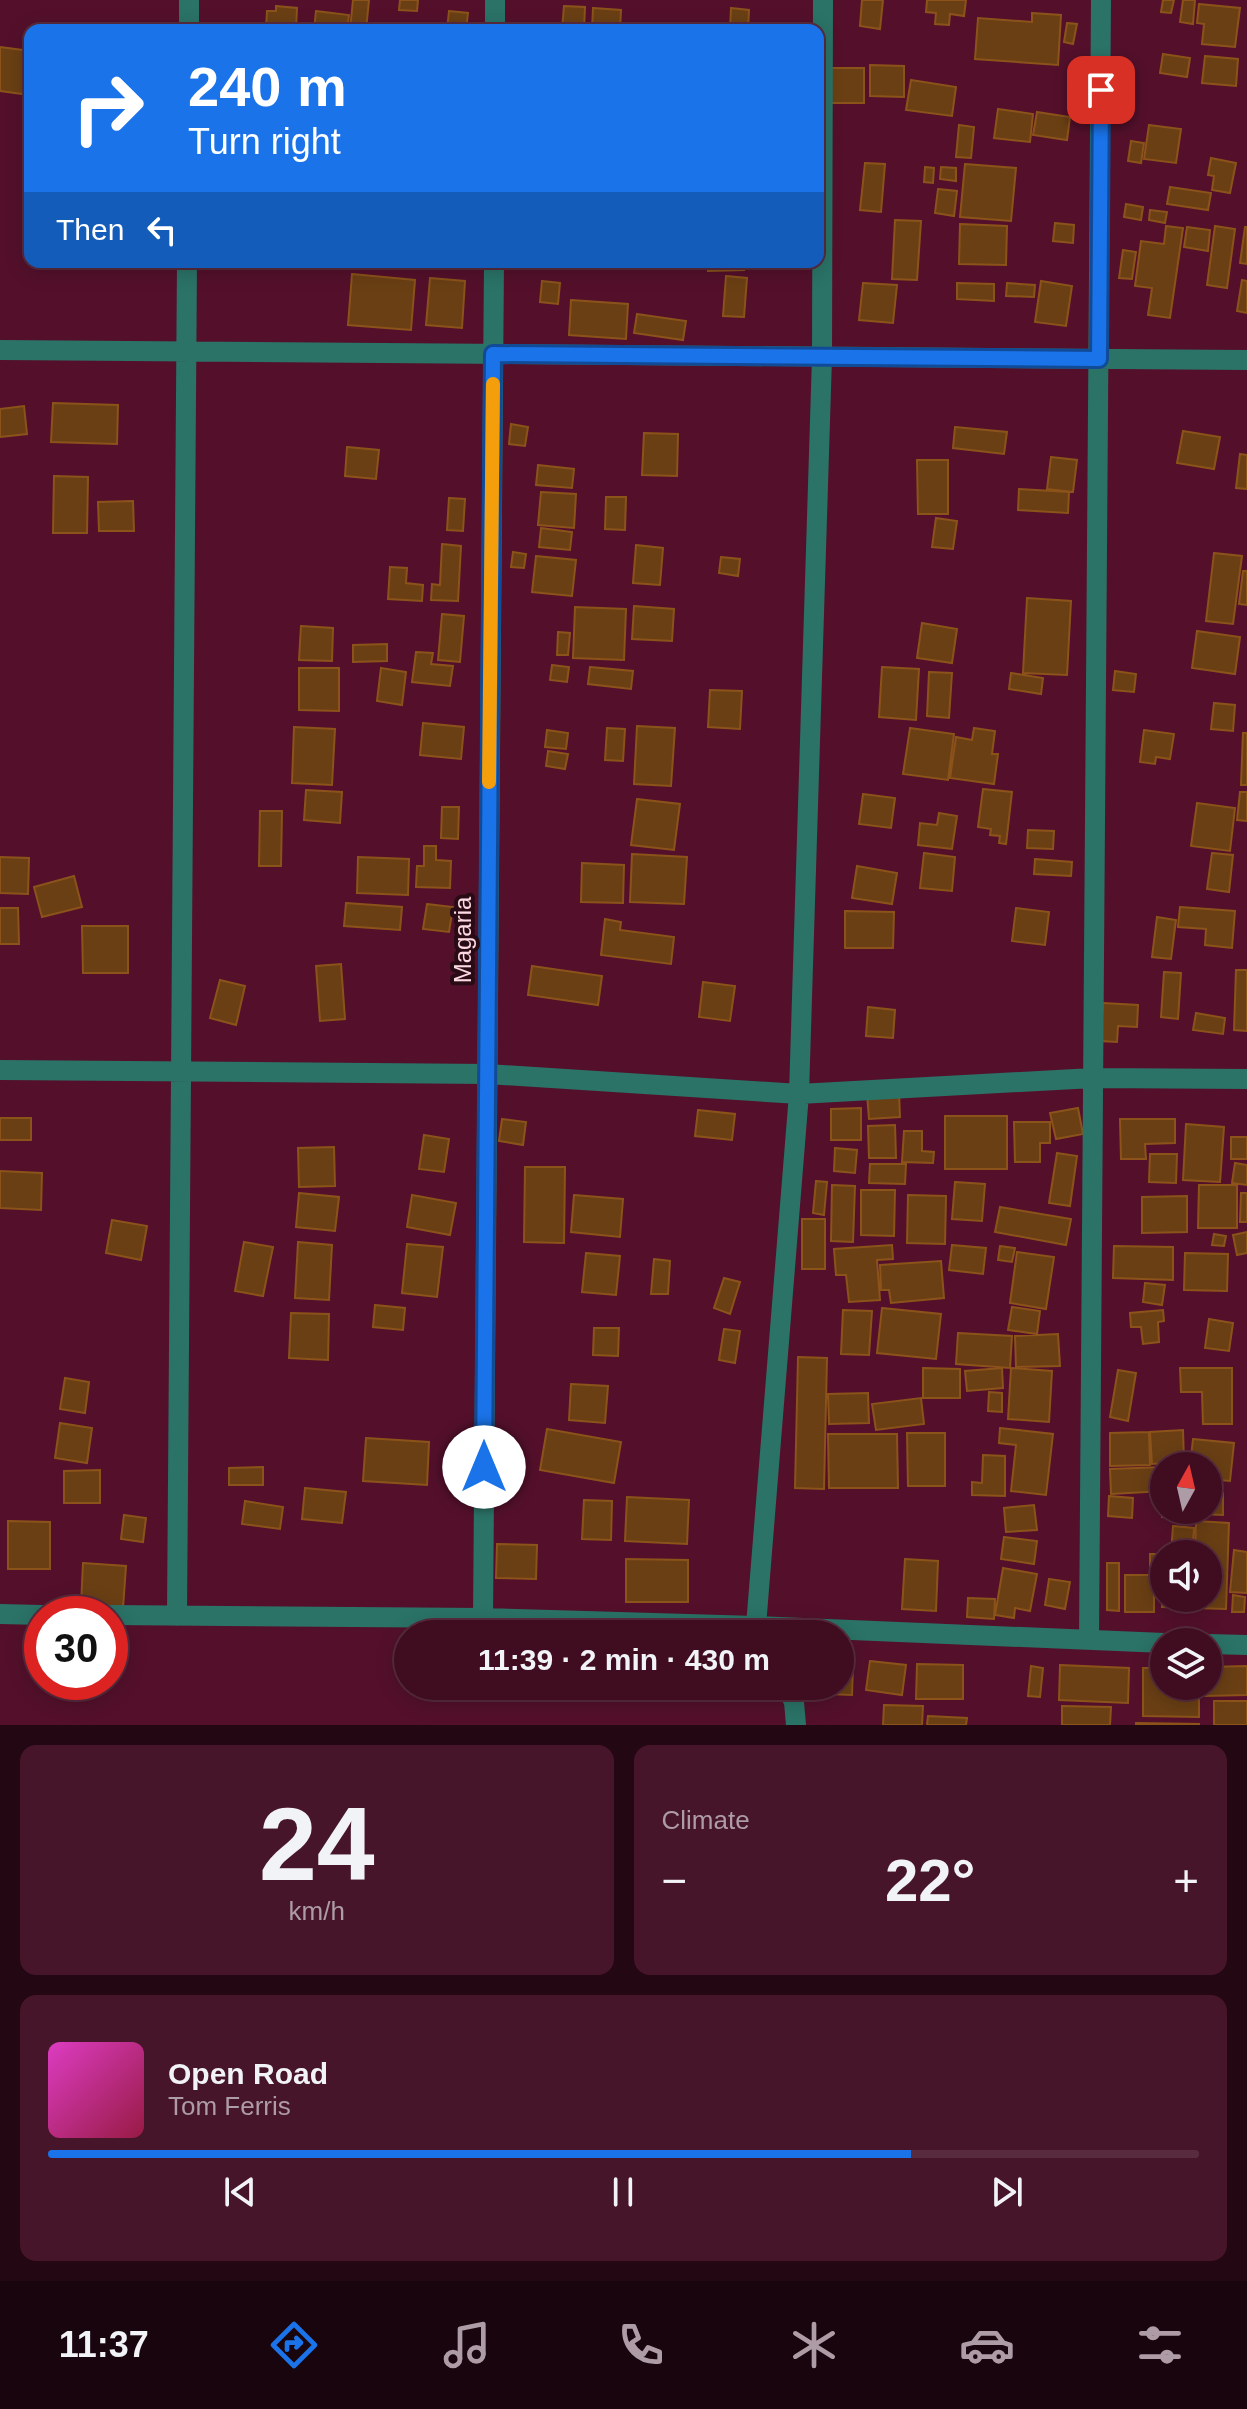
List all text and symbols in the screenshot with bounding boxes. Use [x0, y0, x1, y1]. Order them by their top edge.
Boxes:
text: 240 m [188, 55, 347, 118]
icon: right [56, 56, 160, 160]
pin [1067, 56, 1135, 124]
icon: arrive [1079, 68, 1123, 112]
text: Turn right [188, 121, 341, 162]
icon: left [140, 208, 184, 252]
text: Then [56, 213, 124, 246]
street label: Magaria [449, 896, 476, 983]
position arrow [442, 1425, 526, 1509]
north arrow [1150, 1452, 1222, 1524]
map controls [1150, 1452, 1222, 1700]
button: sound [1150, 1540, 1222, 1612]
speed limit sign: 30 [24, 1596, 128, 1700]
button: layers [1150, 1628, 1222, 1700]
text: 11:39 · 2 min · 430 m [478, 1643, 770, 1676]
text: 24 [259, 1786, 375, 1902]
text: Climate [662, 1805, 750, 1835]
text: 22° [885, 1847, 976, 1914]
text: − [662, 1856, 687, 1905]
text: + [1173, 1856, 1199, 1905]
text: km/h [289, 1896, 345, 1926]
text: Open Road [168, 2057, 328, 2090]
text: Tom Ferris [168, 2091, 291, 2121]
icon: previous [218, 2170, 262, 2214]
icon: pause [601, 2170, 645, 2214]
icon: next [985, 2170, 1029, 2214]
icon: directions [266, 2317, 322, 2373]
icon: music [439, 2317, 495, 2373]
icon: phone [613, 2317, 669, 2373]
icon: climate [786, 2317, 842, 2373]
icon: car [959, 2317, 1015, 2373]
icon: filters [1132, 2317, 1188, 2373]
text: 11:37 [59, 2324, 149, 2365]

